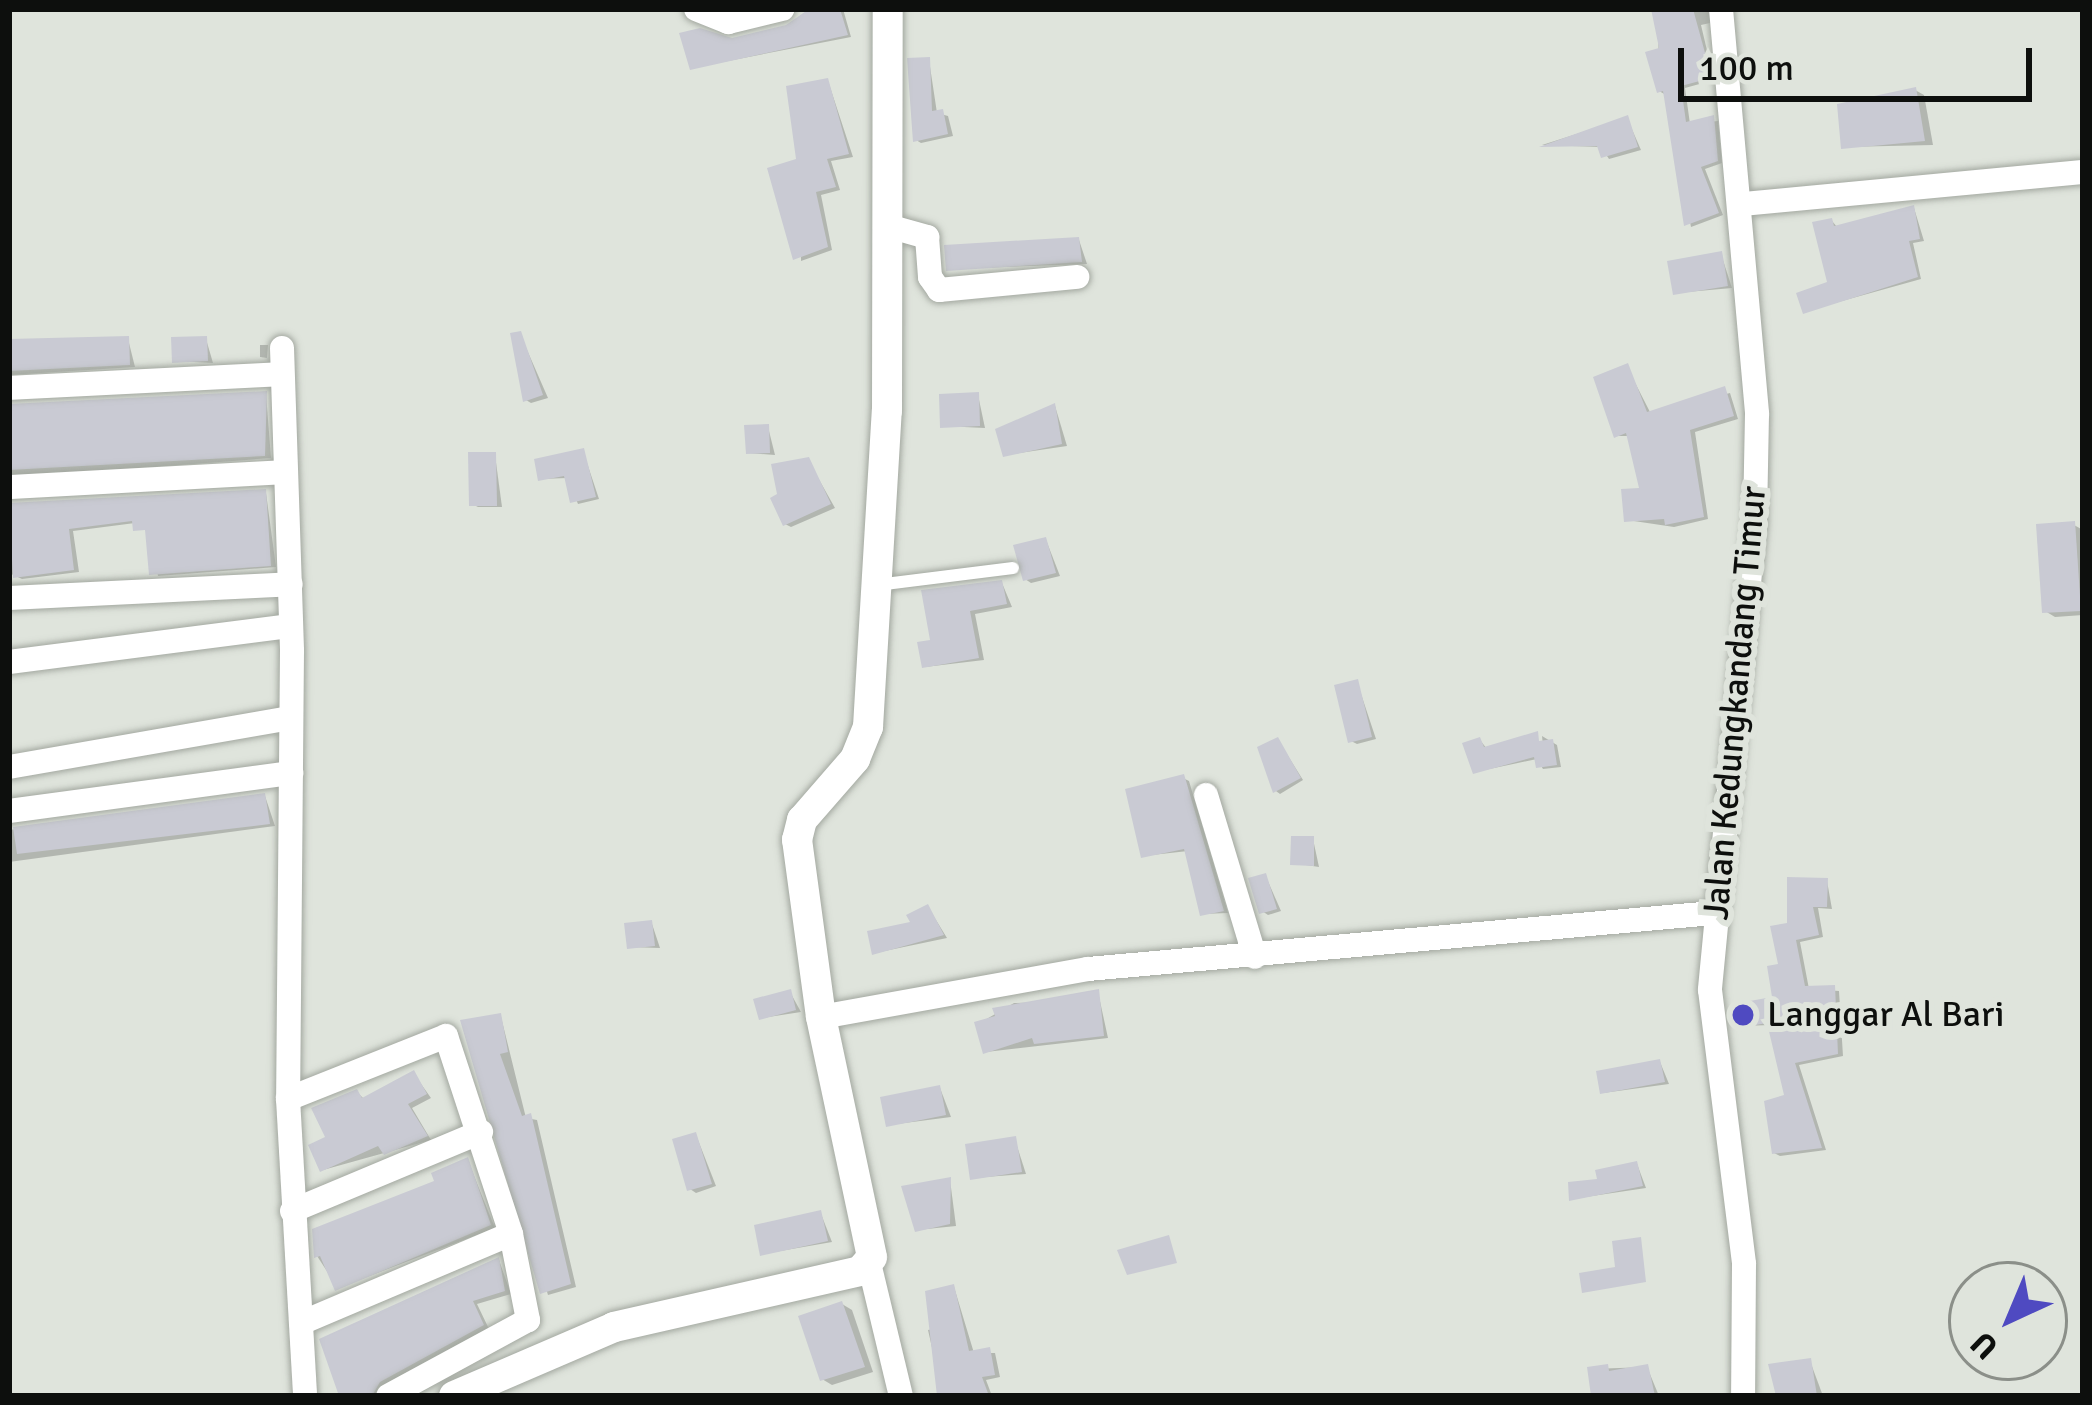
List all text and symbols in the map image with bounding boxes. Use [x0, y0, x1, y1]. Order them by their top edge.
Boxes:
scale bar [1684, 24, 2038, 98]
text: 100 m [1699, 46, 1794, 91]
street label: Jalan Kedungkandang Timur [1695, 484, 1775, 922]
place label: Langgar Al Bari [1767, 993, 2005, 1037]
marker: Langgar Al Bari [1730, 1002, 1756, 1028]
north arrow [1948, 1261, 2068, 1381]
text: U [1962, 1323, 2007, 1368]

